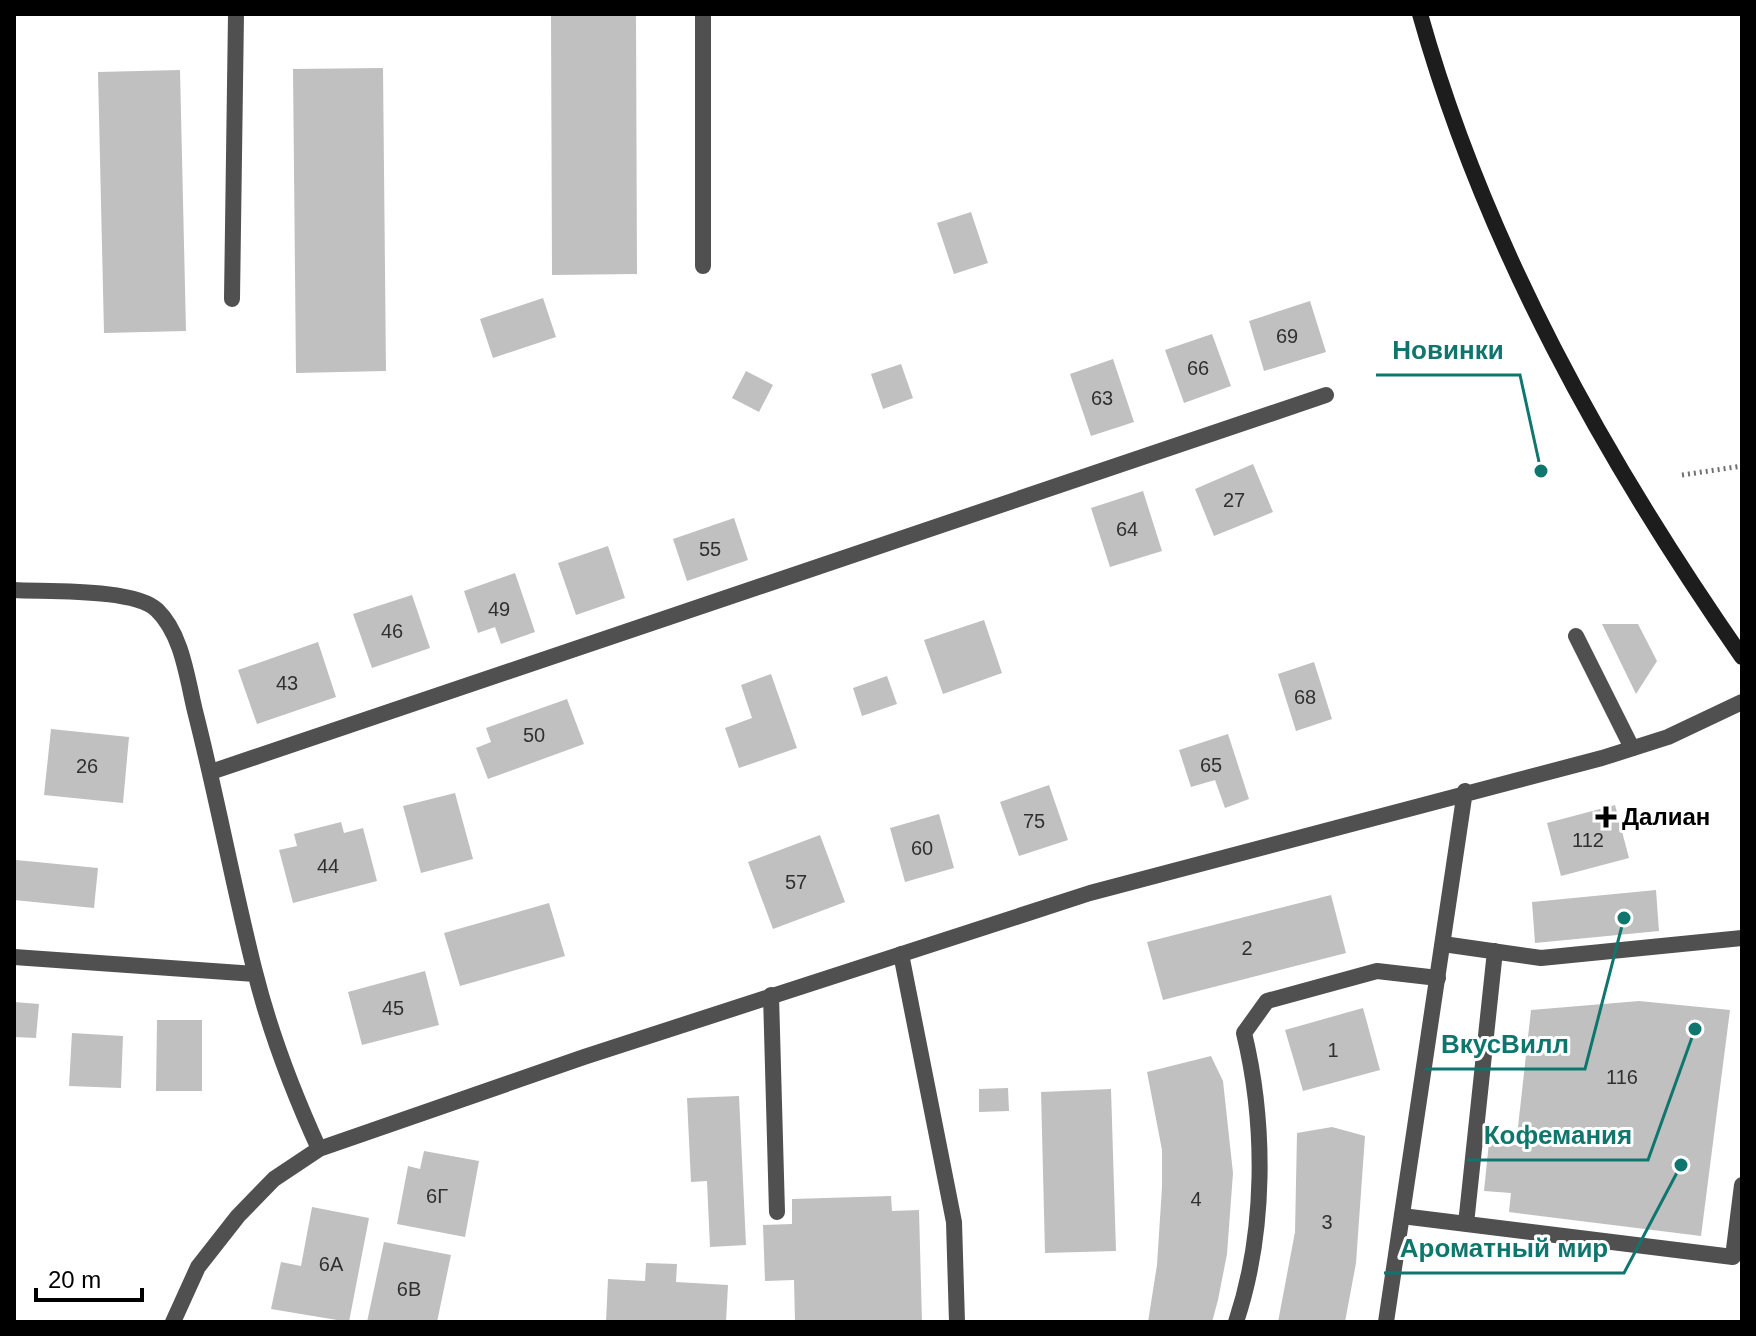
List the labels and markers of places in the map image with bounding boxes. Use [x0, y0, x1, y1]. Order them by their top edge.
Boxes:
callout: Новинки [1376, 325, 1520, 375]
place label: Далиан [1622, 803, 1710, 830]
marker: Далиан [1597, 808, 1615, 826]
callout: ВкусВилл [1425, 1019, 1585, 1069]
callout: Кофемания [1467, 1110, 1648, 1160]
callout: Ароматный мир [1384, 1223, 1624, 1273]

